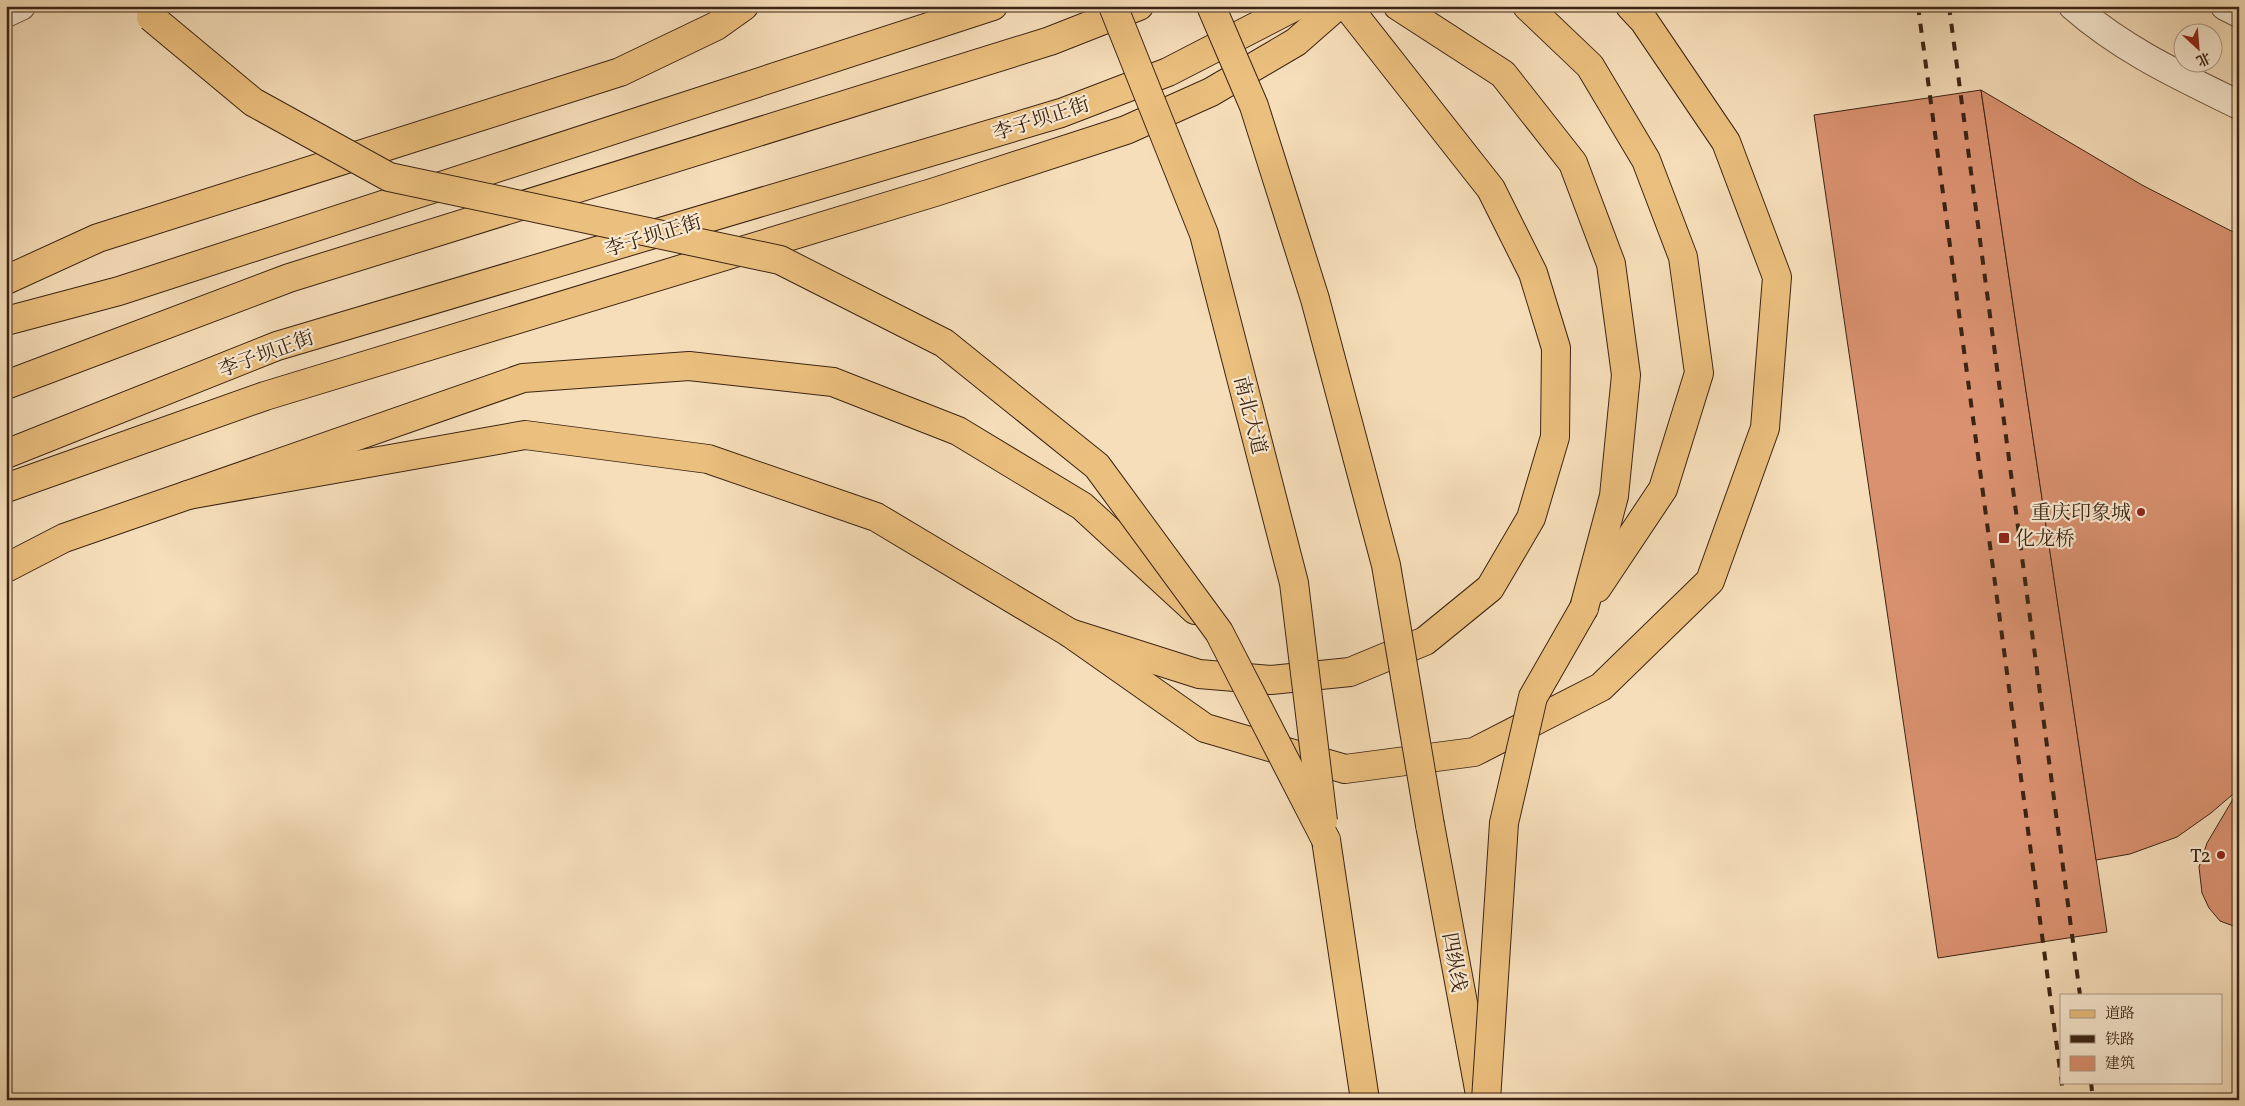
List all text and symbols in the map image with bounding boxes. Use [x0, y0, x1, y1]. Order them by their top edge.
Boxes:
north arrow [2172, 22, 2222, 72]
text: 北 [2193, 47, 2213, 70]
street label: 李子坝正街 [990, 91, 1093, 149]
street label: 李子坝正街 [602, 209, 705, 265]
street label: 李子坝正街 [215, 325, 318, 385]
street label: 南北大道 [1226, 373, 1272, 458]
place label: 重庆印象城 [2031, 500, 2131, 528]
marker: 重庆印象城 [2135, 506, 2147, 518]
place label: 化龙桥 [2015, 526, 2075, 554]
marker: 化龙桥 [1997, 531, 2011, 545]
place label: T2 [2190, 843, 2211, 871]
marker: T2 [2215, 849, 2227, 861]
street label: 四纵线 [1434, 930, 1472, 994]
legend [2060, 994, 2222, 1084]
text: 道路 [2105, 1004, 2135, 1025]
text: 铁路 [2105, 1030, 2135, 1051]
text: 建筑 [2105, 1054, 2135, 1075]

